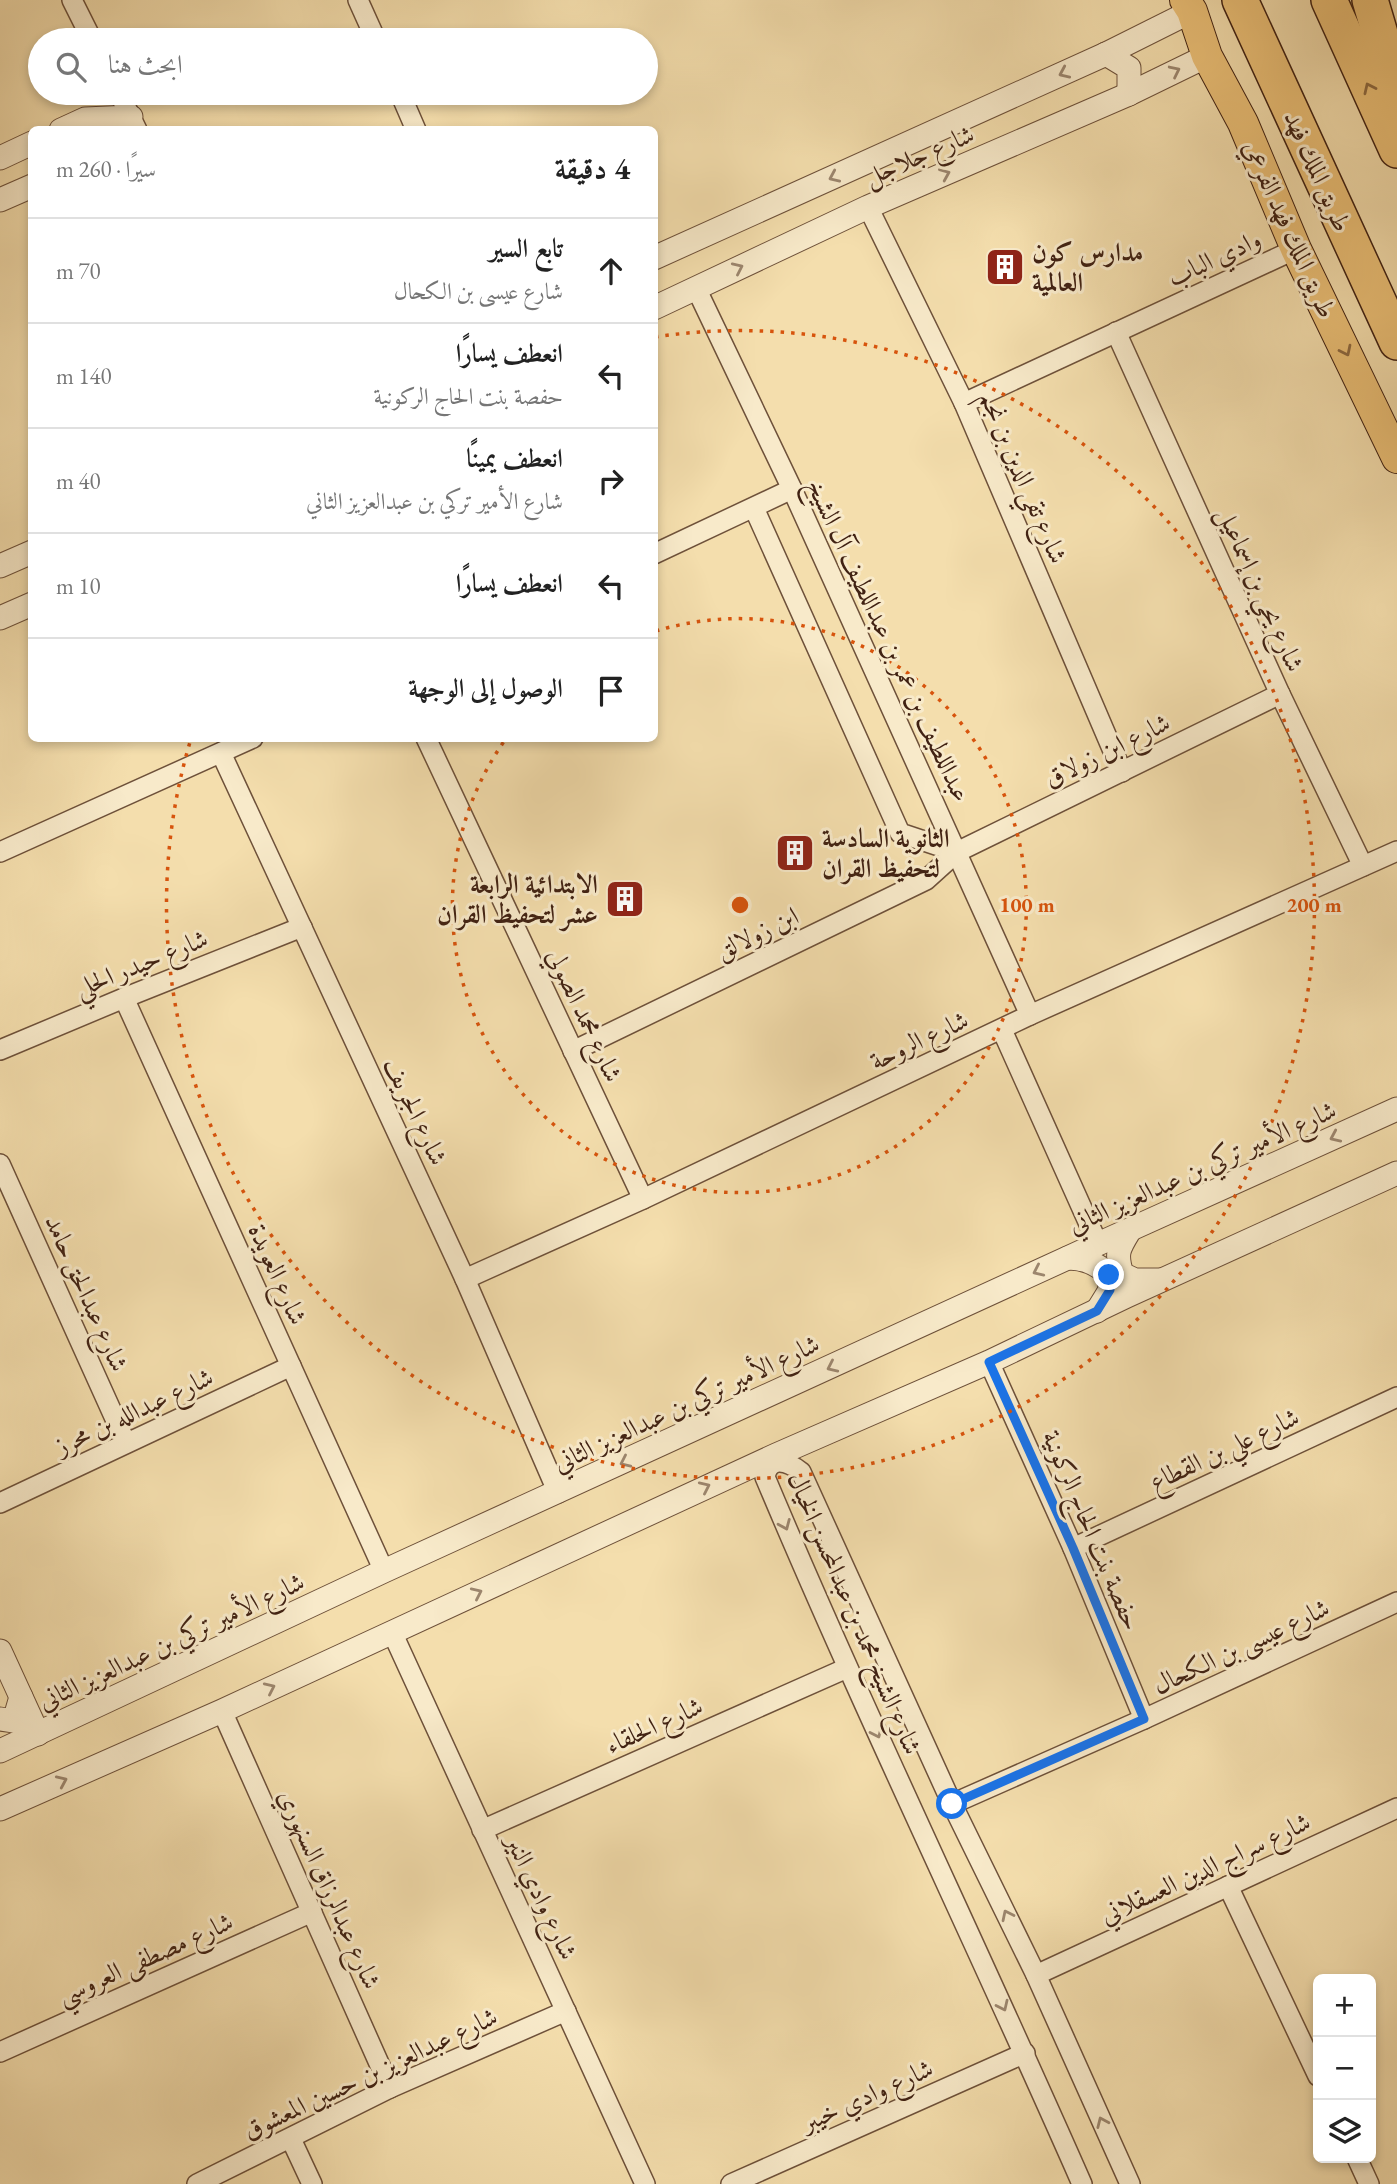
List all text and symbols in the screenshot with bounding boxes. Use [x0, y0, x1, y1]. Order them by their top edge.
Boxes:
search box [28, 28, 658, 105]
text: ابحث هنا [108, 47, 183, 81]
icon: search [52, 48, 90, 86]
one-way arrow [1059, 65, 1071, 79]
one-way arrow [1168, 66, 1180, 80]
one-way arrow [1363, 82, 1377, 95]
street label: طريق الملك فهد [1276, 105, 1360, 237]
street label: شارع جلاجل [859, 117, 981, 198]
street label: طريق الملك فهد الفرعي [1231, 135, 1344, 325]
text: 4 دقيقة [555, 149, 630, 188]
text: سيرًا · 260 m [56, 154, 156, 184]
one-way arrow [938, 168, 951, 182]
one-way arrow [829, 169, 841, 183]
street label: وادي الباب [1162, 222, 1268, 298]
text: تابع السير [489, 231, 563, 265]
place label: مدارس كون العالمية [1032, 235, 1143, 299]
building icon: مدارس كون العالمية [984, 246, 1026, 288]
icon: ahead [592, 252, 630, 290]
text: 70 m [56, 256, 101, 286]
one-way arrow [731, 262, 743, 276]
text: شارع عيسى بن الكحال [394, 276, 563, 306]
text: انعطف يسارًا [456, 336, 563, 370]
one-way arrow [1337, 344, 1351, 356]
icon: left [592, 357, 630, 395]
text: 140 m [56, 361, 112, 391]
text: حفصة بنت الحاج الركونية [374, 381, 563, 411]
street label: شارع تقي الدين بن نجم [964, 385, 1076, 572]
text: انعطف يمينًا [466, 441, 563, 475]
icon: right [592, 462, 630, 500]
text: 40 m [56, 466, 101, 496]
street label: عبداللطيف بن عمر بن عبداللطيف آل الشيخ [793, 473, 979, 810]
text: شارع الأمير تركي بن عبدالعزيز الثاني [306, 486, 563, 516]
street label: شارع يحي بن إسماعيل [1202, 501, 1313, 680]
text: انعطف يسارًا [456, 566, 563, 600]
icon: left [592, 567, 630, 605]
text: 10 m [56, 571, 101, 601]
text: الوصول إلى الوجهة [408, 671, 563, 705]
icon: arrive [592, 672, 630, 710]
street label: شارع ابن زولاق [1038, 705, 1178, 800]
place label: الثانوية السادسة لتحفيظ القران [822, 821, 950, 885]
building icon: الثانوية السادسة لتحفيظ القران [774, 832, 816, 874]
place label: الابتدائية الرابعة عشر لتحفيظ القران [437, 867, 598, 932]
building icon: الابتدائية الرابعة عشر لتحفيظ القران [604, 878, 646, 920]
text: 100 m [999, 891, 1055, 918]
text: 200 m [1286, 891, 1342, 918]
centre of rings [728, 893, 752, 917]
street label: ابن زولالق [710, 898, 804, 968]
street label: شارع حيدر الحلي [69, 921, 216, 1013]
street label: شارع محمد الصولي [535, 943, 631, 1089]
street label: شارع الروحة [864, 1002, 976, 1082]
street label: شارع الجريف [372, 1051, 456, 1173]
street label: شارع الأمير تركي بن عبدالعزيز الثاني [1062, 1091, 1344, 1246]
one-way arrow [1330, 1129, 1342, 1143]
street label: شارع عبدالحق حامد [33, 1209, 137, 1379]
street label: شارع العويدة [236, 1218, 315, 1332]
route end [1093, 1259, 1124, 1290]
one-way arrow [1033, 1263, 1045, 1277]
street label: شارع الأمير تركي بن عبدالعزيز الثاني [547, 1325, 827, 1484]
one-way arrow [826, 1358, 839, 1372]
street label: شارع عبدالله بن محرز [47, 1359, 221, 1468]
street label: شارع علي بن القطاع [1143, 1399, 1308, 1506]
street label: حفصة بنت الحاج الركونية [1028, 1425, 1149, 1638]
one-way arrow [620, 1454, 632, 1468]
street label: شارع الشيخ محمد بن عبدالمحسن الخيال [774, 1467, 930, 1762]
one-way arrow [698, 1481, 710, 1495]
one-way arrow [777, 1518, 791, 1530]
street label: شارع الأمير تركي بن عبدالعزيز الثاني [32, 1563, 312, 1722]
one-way arrow [470, 1587, 482, 1601]
street label: شارع عيسى بن الكحال [1147, 1590, 1337, 1706]
one-way arrow [263, 1683, 275, 1697]
street label: شارع الحلقاء [600, 1688, 710, 1766]
one-way arrow [869, 1726, 883, 1738]
one-way arrow [55, 1775, 68, 1789]
street label: شارع عبدالرزاق السنهوري [266, 1784, 389, 1996]
route start [936, 1788, 967, 1819]
street label: شارع سراج الدين العسقلاني [1094, 1804, 1319, 1938]
street label: شارع وادي النير [492, 1826, 586, 1967]
street label: شارع مصطفى العروسي [52, 1904, 241, 2018]
one-way arrow [1001, 1910, 1015, 1922]
map controls [1313, 1974, 1376, 2163]
button: + [1313, 1974, 1376, 2037]
street label: شارع عبدالعزيز بن حسين المعشوق [237, 1999, 505, 2151]
one-way arrow [995, 1999, 1009, 2012]
button: − [1313, 2037, 1376, 2100]
street label: شارع وادي خيبر [793, 2051, 940, 2145]
button: layers [1313, 2100, 1376, 2163]
one-way arrow [1096, 2117, 1110, 2129]

